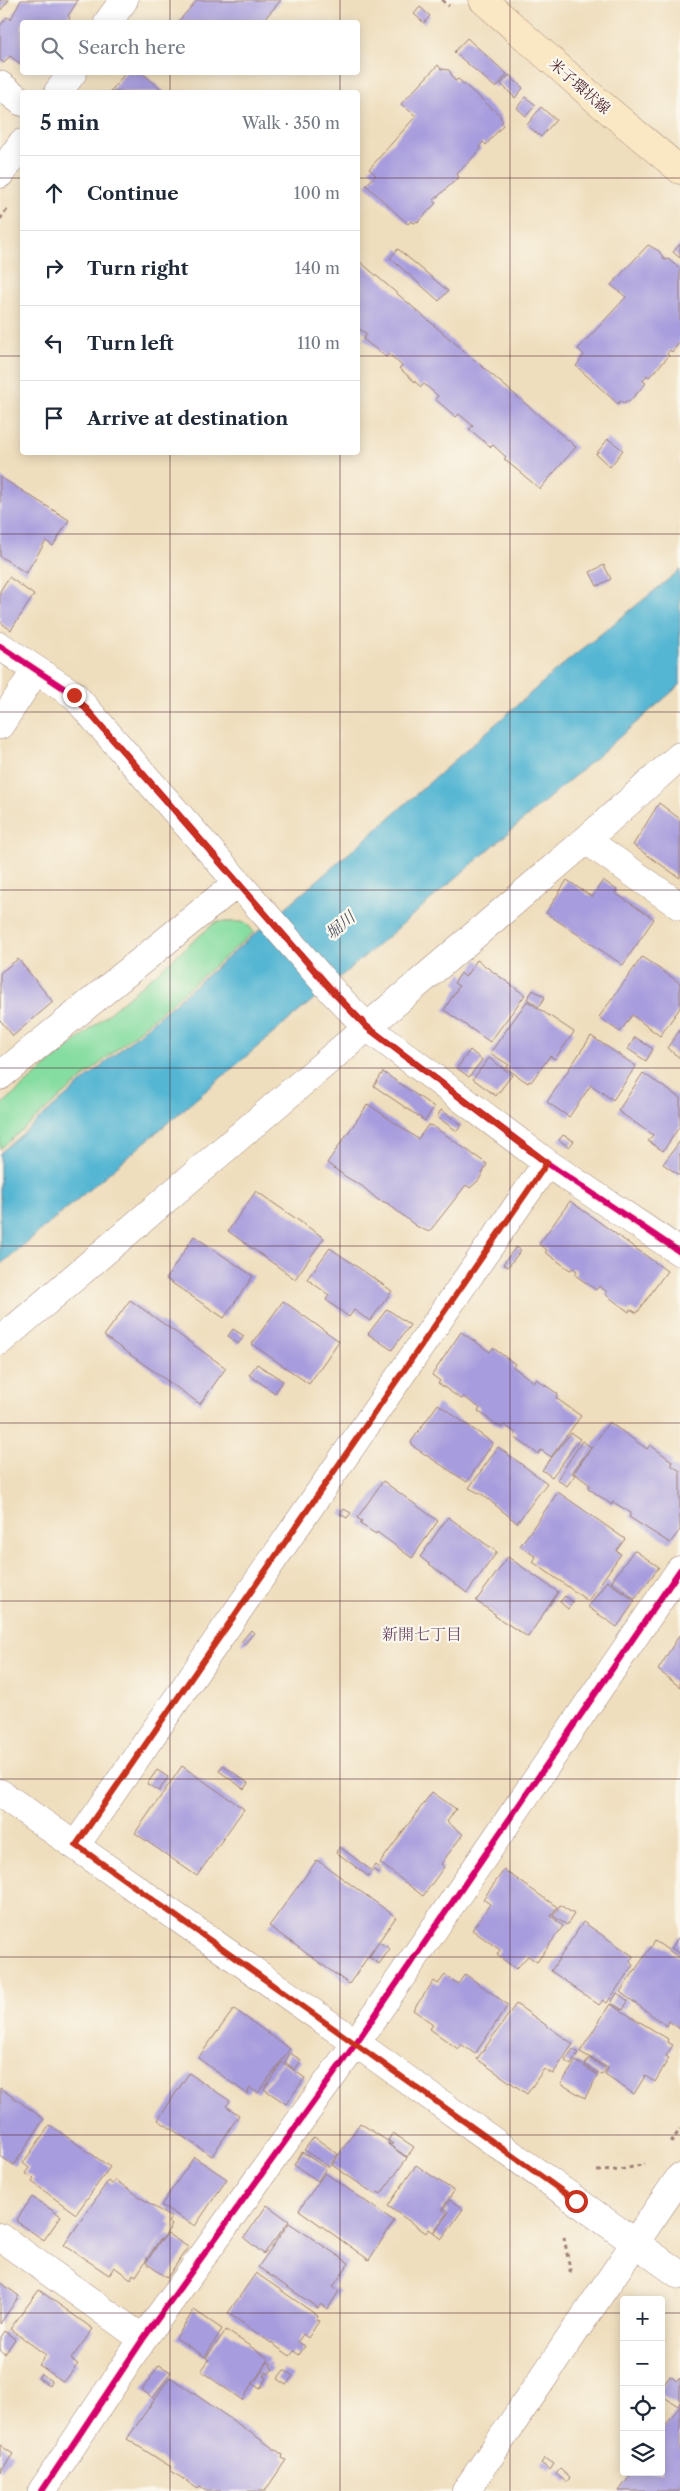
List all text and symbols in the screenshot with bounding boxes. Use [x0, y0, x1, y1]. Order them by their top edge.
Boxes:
search box [20, 20, 360, 75]
icon: search [38, 34, 66, 62]
text: Search here [78, 36, 186, 59]
street label: 米子環状線 [545, 54, 615, 118]
text: 5 min [40, 110, 100, 135]
text: Walk · 350 m [242, 113, 340, 133]
icon: ahead [40, 179, 68, 207]
text: Continue [87, 182, 179, 205]
text: 100 m [294, 183, 340, 203]
icon: right [40, 254, 68, 282]
text: Turn right [87, 257, 188, 280]
text: 140 m [295, 258, 340, 278]
icon: left [40, 329, 68, 357]
text: Turn left [87, 332, 174, 355]
text: 110 m [297, 333, 340, 353]
icon: arrive [40, 404, 68, 432]
text: Arrive at destination [87, 407, 288, 430]
route end [63, 684, 86, 707]
water label: 堀川 [321, 906, 360, 943]
district label: 新開七丁目 [382, 1624, 462, 1644]
route start [565, 2190, 588, 2213]
map controls [620, 2296, 665, 2476]
button: + [620, 2296, 665, 2341]
button: − [620, 2341, 665, 2386]
button: locate [620, 2386, 665, 2431]
button: layers [620, 2431, 665, 2476]

